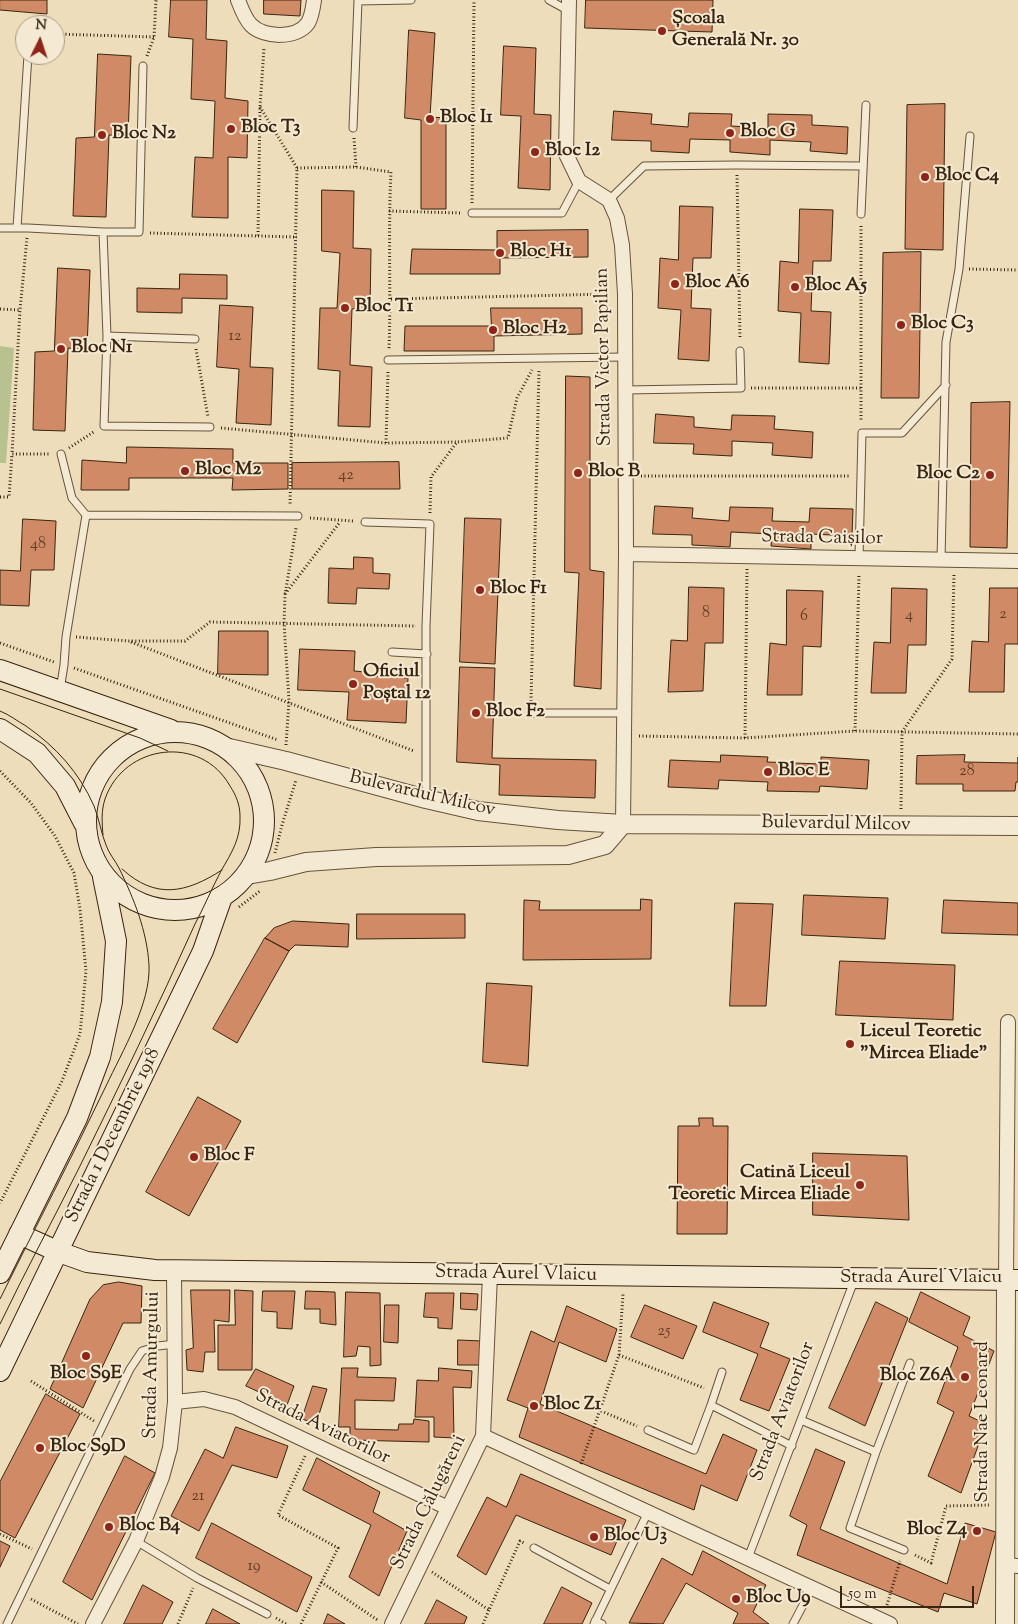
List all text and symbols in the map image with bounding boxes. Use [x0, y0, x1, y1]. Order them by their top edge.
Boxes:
place label: Școala Generală Nr. 30 [672, 9, 799, 53]
north arrow [15, 15, 65, 65]
text: N [35, 16, 47, 36]
marker: Școala Generală Nr. 30 [656, 25, 668, 37]
place label: Bloc I1 [440, 108, 493, 130]
marker: Bloc I1 [424, 113, 436, 125]
place label: Bloc T3 [241, 118, 300, 140]
place label: Bloc G [740, 122, 796, 144]
marker: Bloc T3 [225, 123, 237, 135]
place label: Bloc N2 [112, 124, 176, 146]
marker: Bloc G [724, 127, 736, 139]
marker: Bloc N2 [96, 129, 108, 141]
place label: Bloc I2 [545, 141, 600, 163]
marker: Bloc I2 [529, 146, 541, 158]
place label: Bloc C4 [935, 166, 999, 188]
marker: Bloc C4 [919, 171, 931, 183]
place label: Bloc H1 [510, 242, 572, 264]
marker: Bloc H1 [494, 247, 506, 259]
street label: Strada Victor Papilian [592, 267, 618, 447]
place label: Bloc A6 [685, 273, 750, 295]
place label: Bloc A5 [805, 276, 867, 298]
marker: Bloc A6 [669, 278, 681, 290]
marker: Bloc A5 [789, 281, 801, 293]
place label: Bloc T1 [355, 297, 413, 319]
marker: Bloc T1 [339, 302, 351, 314]
place label: Bloc C3 [911, 314, 974, 336]
place label: Bloc H2 [503, 319, 567, 341]
marker: Bloc C3 [895, 319, 907, 331]
marker: Bloc H2 [487, 324, 499, 336]
house number: 12 [229, 327, 241, 347]
place label: Bloc N1 [71, 338, 133, 360]
marker: Bloc N1 [55, 343, 67, 355]
place label: Bloc M2 [195, 460, 261, 482]
place label: Bloc B [588, 462, 640, 484]
place label: Bloc C2 [916, 464, 980, 486]
marker: Bloc M2 [179, 465, 191, 477]
house number: 42 [338, 466, 354, 486]
marker: Bloc B [572, 467, 584, 479]
marker: Bloc C2 [984, 469, 996, 481]
street label: Strada Caișilor [761, 527, 883, 551]
house number: 48 [30, 535, 46, 555]
place label: Bloc F1 [490, 579, 547, 601]
marker: Bloc F1 [474, 584, 486, 596]
house number: 8 [702, 604, 710, 624]
house number: 2 [999, 605, 1007, 625]
house number: 4 [905, 606, 913, 626]
house number: 6 [800, 607, 808, 627]
place label: Oficiul Poștal 12 [363, 662, 431, 706]
marker: Oficiul Poștal 12 [347, 678, 359, 690]
place label: Bloc F2 [486, 702, 545, 724]
marker: Bloc F2 [470, 707, 482, 719]
place label: Bloc E [778, 761, 829, 783]
house number: 28 [959, 762, 975, 782]
marker: Bloc E [762, 766, 774, 778]
street label: Bulevardul Milcov [347, 767, 497, 823]
street label: Bulevardul Milcov [761, 812, 911, 838]
place label: Liceul Teoretic "Mircea Eliade" [860, 1022, 987, 1066]
marker: Liceul Teoretic "Mircea Eliade" [844, 1038, 856, 1050]
street label: Strada 1 Decembrie 1918 [62, 1045, 166, 1227]
place label: Bloc F [204, 1146, 255, 1168]
marker: Bloc F [188, 1151, 200, 1163]
place label: Catină Liceul Teoretic Mircea Eliade [669, 1163, 850, 1207]
marker: Catină Liceul Teoretic Mircea Eliade [854, 1179, 866, 1191]
street label: Strada Aurel Vlaicu [435, 1262, 597, 1288]
street label: Strada Aurel Vlaicu [840, 1268, 1002, 1290]
street label: Strada Amurgului [140, 1291, 166, 1439]
house number: 25 [658, 1322, 670, 1342]
street label: Strada Aviatorilor [747, 1339, 821, 1485]
street label: Strada Nae Leonard [973, 1341, 995, 1503]
marker: Bloc S9E [80, 1350, 92, 1362]
place label: Bloc S9E [50, 1364, 122, 1386]
place label: Bloc Z6A [880, 1366, 955, 1388]
marker: Bloc Z6A [959, 1371, 971, 1383]
street label: Strada Aviatorilor [251, 1385, 393, 1471]
place label: Bloc Z1 [544, 1395, 601, 1417]
marker: Bloc Z1 [528, 1400, 540, 1412]
street label: Strada Călugăreni [387, 1432, 473, 1574]
place label: Bloc S9D [50, 1437, 126, 1459]
marker: Bloc S9D [34, 1442, 46, 1454]
house number: 21 [192, 1487, 204, 1507]
place label: Bloc B4 [119, 1516, 180, 1538]
place label: Bloc Z4 [907, 1520, 967, 1542]
marker: Bloc B4 [103, 1521, 115, 1533]
marker: Bloc Z4 [971, 1525, 983, 1537]
place label: Bloc U3 [604, 1526, 667, 1548]
marker: Bloc U3 [588, 1531, 600, 1543]
house number: 19 [247, 1557, 261, 1577]
scale bar [843, 1576, 977, 1608]
text: 50 m [848, 1584, 877, 1605]
place label: Bloc U9 [746, 1588, 810, 1610]
marker: Bloc U9 [730, 1593, 742, 1605]

